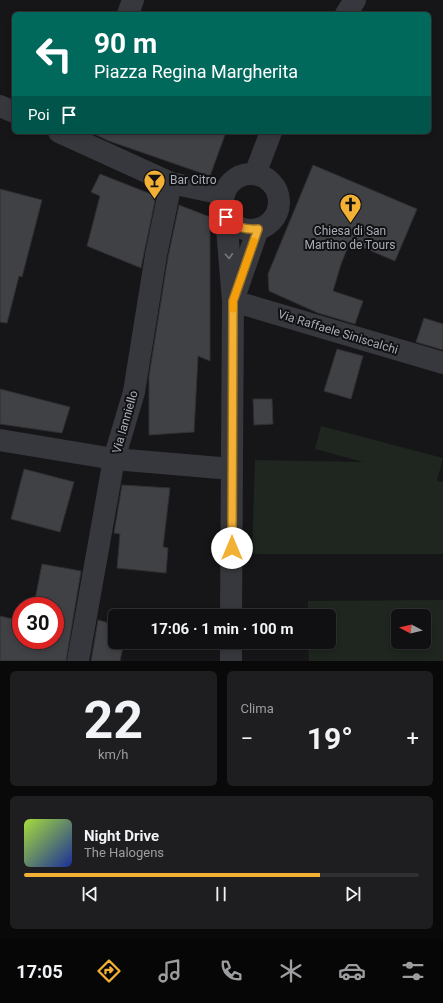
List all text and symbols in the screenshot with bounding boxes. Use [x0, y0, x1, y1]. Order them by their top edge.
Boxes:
text: 90 m [94, 27, 157, 60]
icon: left [28, 28, 80, 80]
text: Piazza Regina Margherita [94, 61, 298, 82]
icon: arrive [58, 104, 80, 126]
text: Poi [28, 106, 50, 124]
bar icon: Bar Citro [141, 167, 167, 200]
place label: Bar Citro [170, 173, 217, 187]
church icon: Chiesa di San Martino de Tours [337, 191, 363, 224]
pin [209, 200, 243, 234]
icon: arrive [215, 206, 237, 228]
place label: Chiesa di San Martino de Tours [305, 224, 395, 252]
one-way arrow [225, 253, 234, 259]
street label: Via Raffaele Siniscalchi [276, 307, 400, 357]
street label: Via Ianniello [109, 389, 141, 455]
position arrow [211, 527, 253, 569]
speed limit sign: 30 [12, 597, 64, 649]
north arrow [391, 609, 431, 649]
map controls [391, 609, 431, 649]
text: 17:06 · 1 min · 100 m [151, 620, 293, 638]
text: 22 [83, 690, 143, 751]
text: Clima [241, 701, 274, 716]
text: 19° [307, 721, 353, 756]
text: − [241, 726, 253, 751]
text: + [407, 726, 419, 751]
text: km/h [98, 747, 129, 762]
text: Night Drive [84, 827, 159, 845]
text: The Halogens [84, 845, 164, 860]
icon: previous [79, 883, 101, 905]
icon: pause [210, 883, 232, 905]
icon: next [342, 883, 364, 905]
icon: directions [95, 957, 123, 985]
icon: music [156, 957, 184, 985]
icon: phone [217, 957, 245, 985]
icon: climate [277, 957, 305, 985]
icon: car [338, 957, 366, 985]
icon: filters [399, 957, 427, 985]
text: 17:05 [16, 961, 63, 982]

